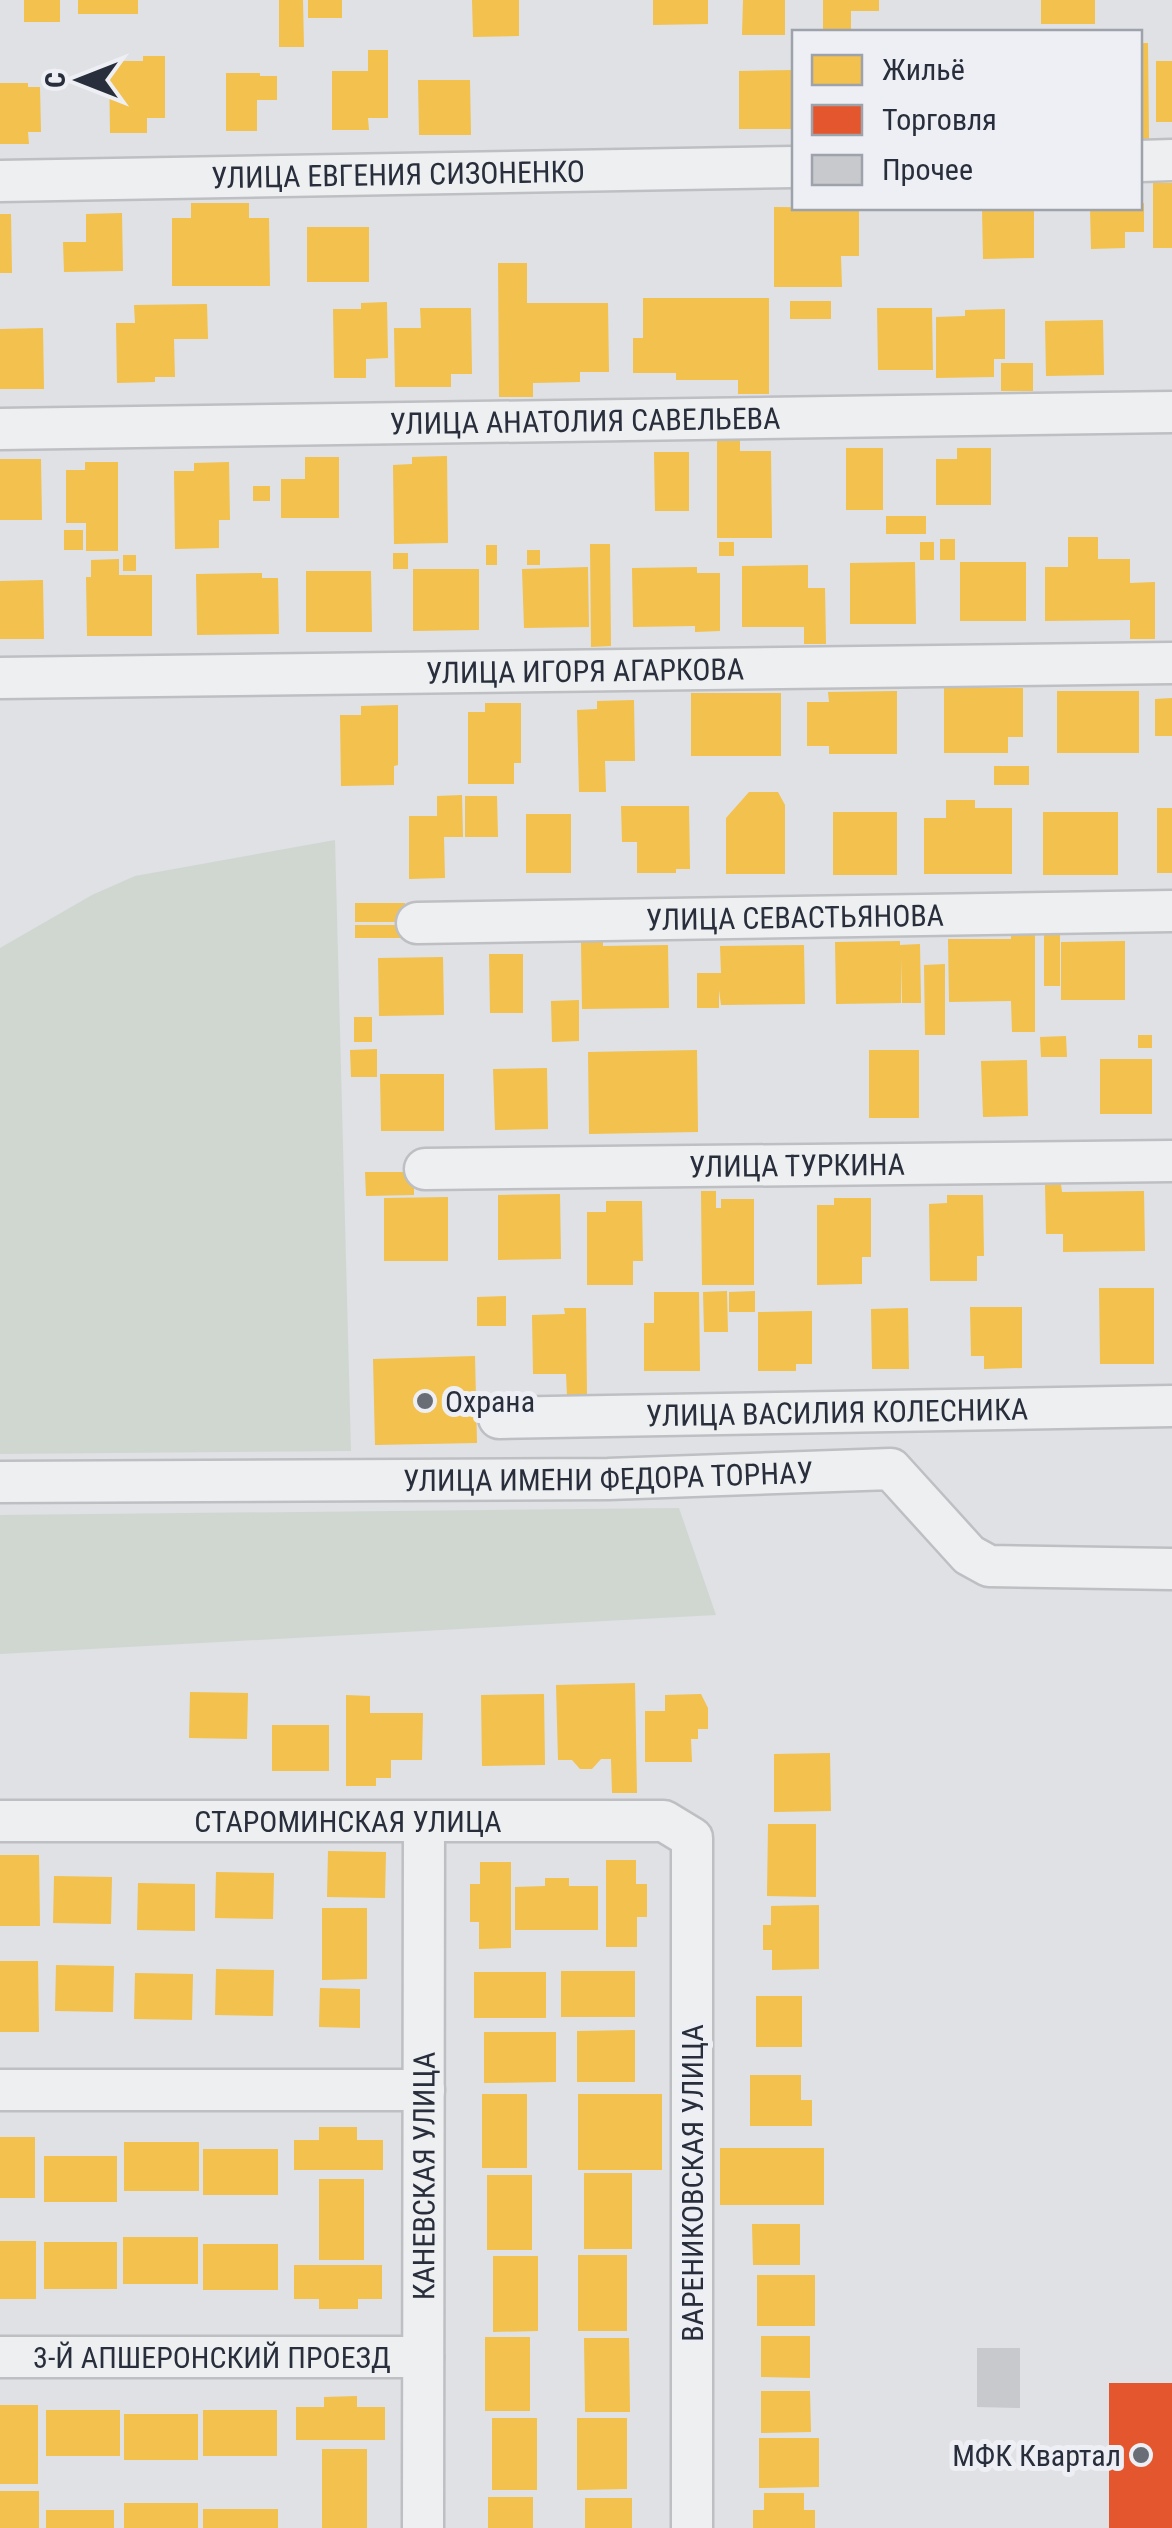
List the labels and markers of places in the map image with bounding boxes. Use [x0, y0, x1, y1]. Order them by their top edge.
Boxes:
place label: Охрана [445, 1384, 535, 1419]
marker: Охрана [414, 1390, 436, 1412]
place label: МФК Квартал [952, 2438, 1121, 2473]
marker: МФК Квартал [1130, 2444, 1152, 2466]

